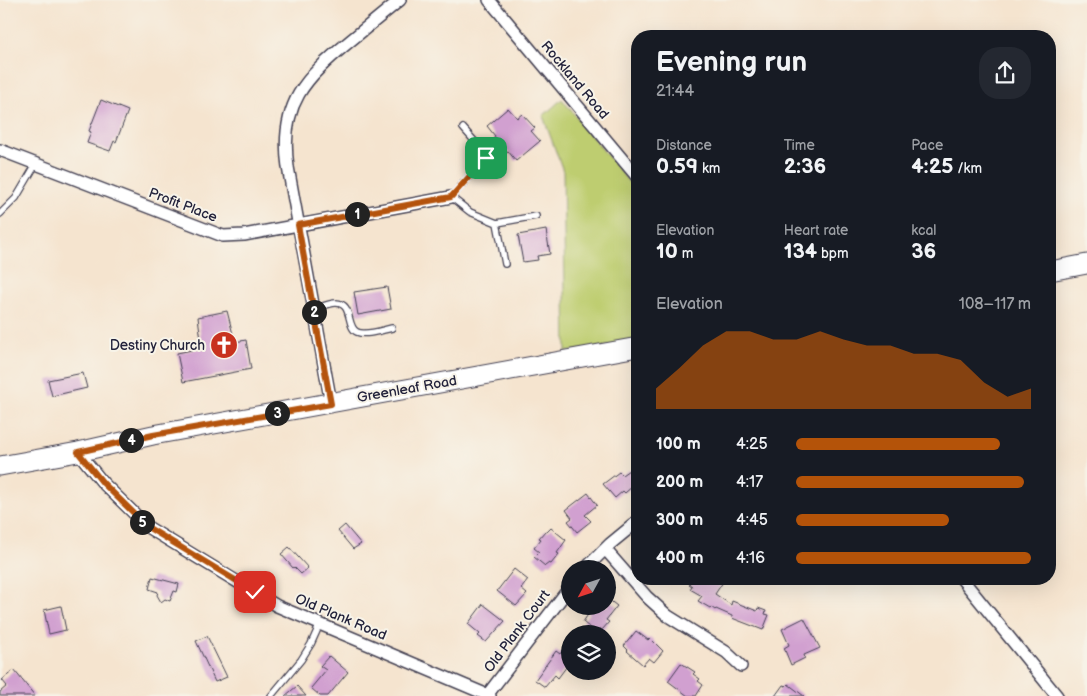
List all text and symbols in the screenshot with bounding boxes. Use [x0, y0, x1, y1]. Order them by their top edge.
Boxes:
street label: Rockland Road [537, 37, 613, 123]
text: Evening run [656, 46, 807, 79]
button: share [979, 47, 1031, 99]
text: 21:44 [656, 82, 694, 101]
pin [465, 137, 507, 179]
text: Distance [656, 137, 712, 154]
text: Time [784, 137, 815, 154]
text: Pace [911, 137, 943, 154]
icon: arrive [472, 144, 500, 172]
text: 0.59 [656, 154, 698, 179]
text: 2:36 [784, 154, 826, 179]
text: 4:25 [911, 154, 953, 179]
text: km [698, 160, 720, 177]
text: /km [953, 160, 982, 177]
street label: Profit Place [146, 184, 220, 226]
pin: 1 [344, 202, 370, 226]
text: 1 [355, 206, 360, 223]
text: Elevation [656, 222, 714, 239]
text: Heart rate [784, 222, 848, 239]
text: kcal [911, 222, 936, 239]
text: 10 [656, 239, 678, 264]
text: 134 [784, 239, 817, 264]
text: 36 [911, 239, 936, 264]
text: m [678, 245, 693, 262]
text: bpm [817, 245, 849, 262]
text: Elevation [656, 295, 723, 314]
text: 108–117 m [959, 295, 1031, 314]
pin: 2 [302, 300, 326, 324]
text: 2 [310, 304, 319, 321]
church icon: Destiny Church [209, 330, 239, 360]
place label: Destiny Church [110, 337, 205, 354]
street label: Greenleaf Road [356, 372, 458, 406]
pin: 3 [264, 400, 290, 426]
text: 3 [273, 405, 282, 422]
pin: 4 [118, 428, 144, 452]
text: 4 [127, 432, 136, 449]
text: 100 m [656, 435, 701, 454]
text: 4:25 [736, 435, 768, 454]
text: 200 m [656, 473, 703, 492]
text: 4:17 [736, 473, 763, 492]
pin: 5 [130, 510, 154, 534]
text: 300 m [656, 511, 703, 530]
text: 4:45 [736, 511, 768, 530]
text: 5 [138, 514, 147, 531]
text: 400 m [656, 549, 703, 568]
text: 4:16 [736, 549, 765, 568]
north arrow [561, 560, 616, 615]
map controls [561, 560, 616, 680]
pin [234, 571, 276, 613]
icon: check [241, 578, 269, 606]
street label: Old Plank Court [480, 586, 554, 676]
street label: Old Plank Road [293, 590, 389, 644]
button: layers [561, 625, 616, 680]

